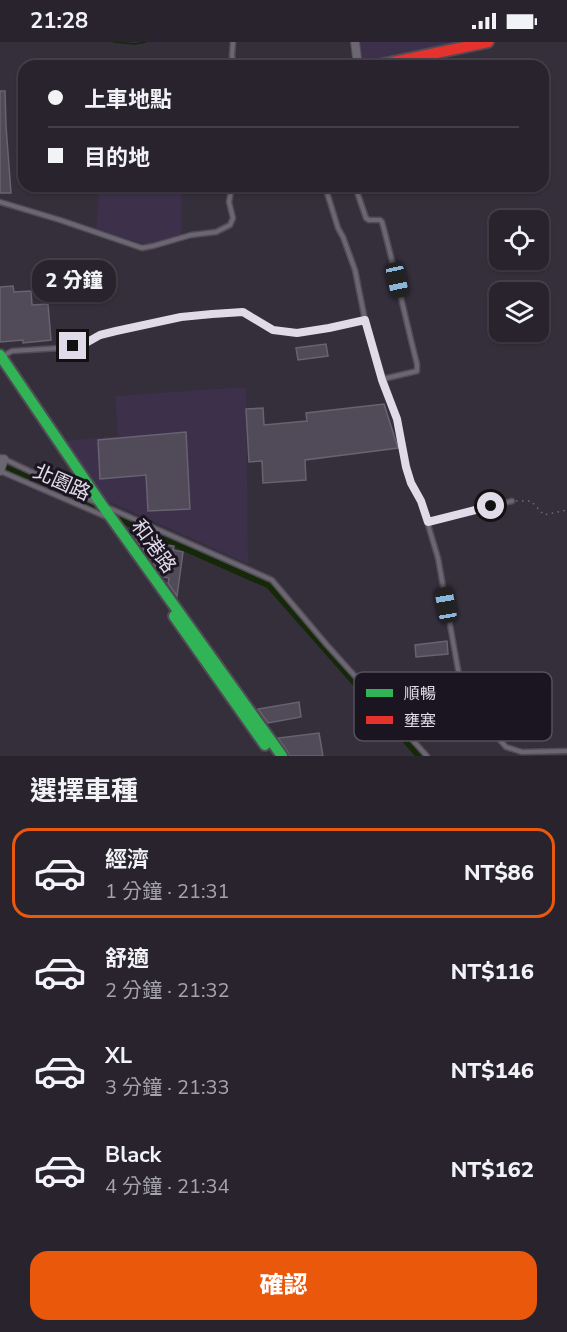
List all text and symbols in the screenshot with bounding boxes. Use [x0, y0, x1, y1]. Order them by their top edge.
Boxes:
text: 21:28 [30, 6, 88, 36]
text: 上車地點 [84, 85, 172, 115]
text: 目的地 [84, 143, 150, 173]
map controls [489, 210, 549, 342]
button: locate [489, 210, 549, 270]
callout: 2 分鐘 [31, 259, 115, 301]
car [384, 261, 410, 299]
text: 2 分鐘 [45, 267, 103, 294]
button: layers [489, 282, 549, 342]
route end [59, 332, 86, 359]
street label: 北園路 [29, 458, 95, 507]
route start [477, 492, 504, 519]
street label: 和港路 [125, 514, 182, 578]
car [434, 586, 458, 624]
legend [354, 672, 552, 741]
text: 順暢 [404, 683, 436, 705]
text: 壅塞 [404, 710, 436, 732]
text: 選擇車種 [30, 773, 138, 810]
text: 經濟 [105, 845, 149, 875]
icon: car [33, 846, 87, 900]
text: NT$86 [464, 858, 534, 888]
text: 1 分鐘 · 21:31 [105, 878, 230, 905]
text: 舒適 [105, 944, 149, 974]
icon: car [33, 945, 87, 999]
text: NT$116 [451, 957, 534, 987]
text: 2 分鐘 · 21:32 [105, 977, 230, 1004]
text: XL [105, 1041, 132, 1071]
icon: car [33, 1044, 87, 1098]
text: NT$146 [451, 1056, 534, 1086]
text: 3 分鐘 · 21:33 [105, 1074, 230, 1101]
text: Black [105, 1140, 161, 1170]
icon: car [33, 1143, 87, 1197]
text: NT$162 [451, 1155, 534, 1185]
text: 4 分鐘 · 21:34 [105, 1173, 230, 1200]
button: 確認 [30, 1251, 537, 1320]

